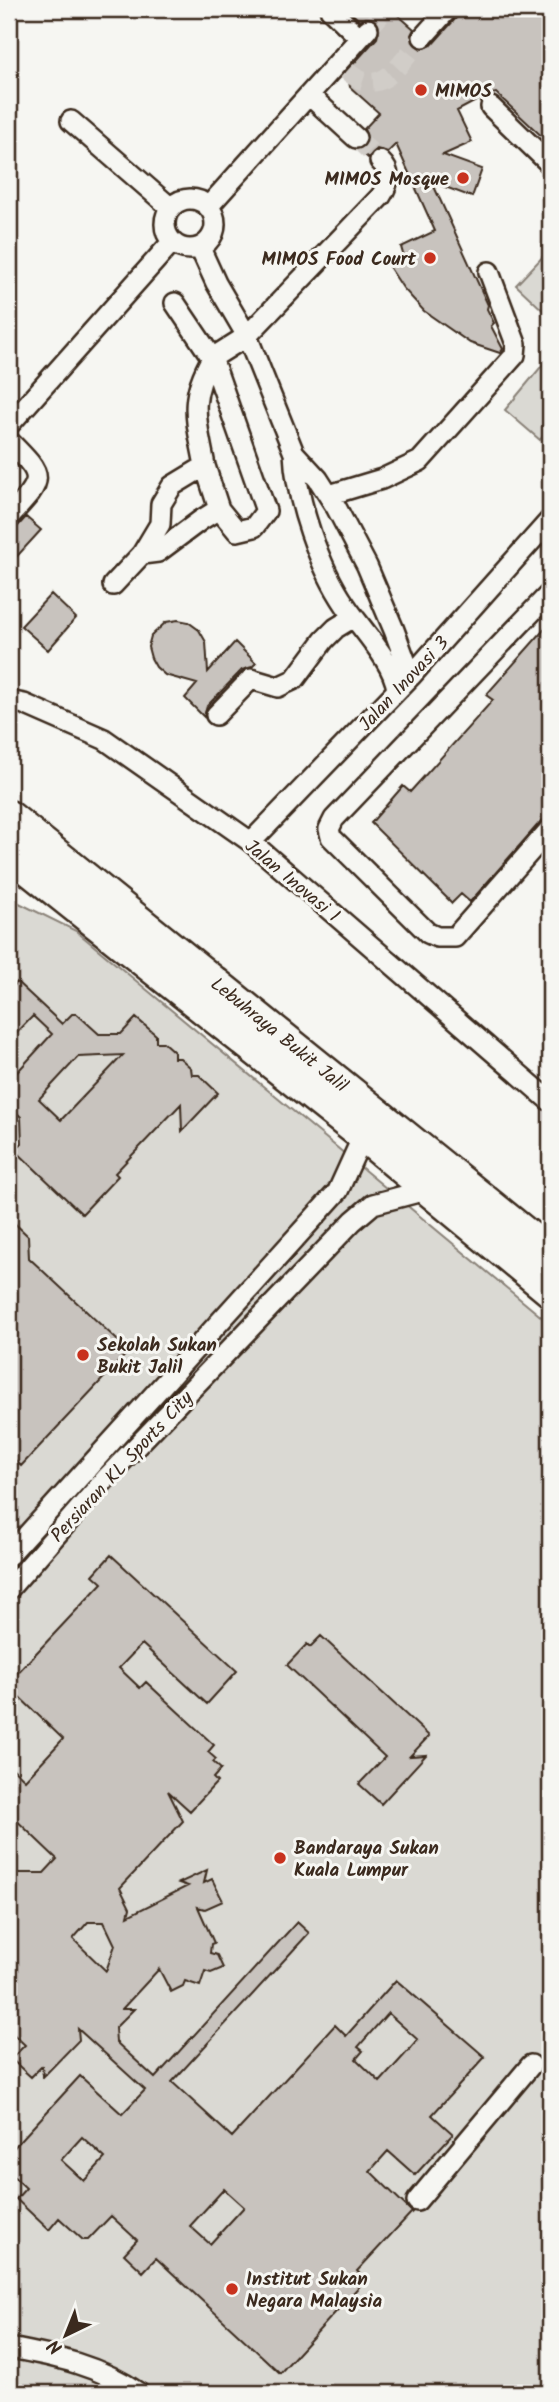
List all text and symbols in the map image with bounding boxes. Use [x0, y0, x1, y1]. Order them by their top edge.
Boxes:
place label: MIMOS [435, 77, 492, 107]
marker: MIMOS [413, 82, 429, 98]
place label: MIMOS Mosque [325, 165, 449, 195]
marker: MIMOS Mosque [455, 170, 471, 186]
place label: MIMOS Food Court [262, 245, 416, 275]
marker: MIMOS Food Court [422, 250, 438, 266]
street label: Jalan Inovasi 3 [352, 630, 457, 739]
street label: Jalan Inovasi 1 [237, 832, 346, 931]
street label: Lebuhraya Bukit Jalil [203, 970, 355, 1101]
place label: Sekolah Sukan Bukit Jalil [97, 1331, 217, 1383]
marker: Sekolah Sukan Bukit Jalil [75, 1347, 91, 1363]
street label: Persiaran KL Sports City [44, 1384, 202, 1550]
place label: Bandaraya Sukan Kuala Lumpur [294, 1834, 439, 1886]
marker: Bandaraya Sukan Kuala Lumpur [272, 1850, 288, 1866]
place label: Institut Sukan Negara Malaysia [246, 2265, 382, 2317]
marker: Institut Sukan Negara Malaysia [224, 2281, 240, 2297]
north arrow [32, 2300, 102, 2370]
text: N [41, 2331, 70, 2361]

